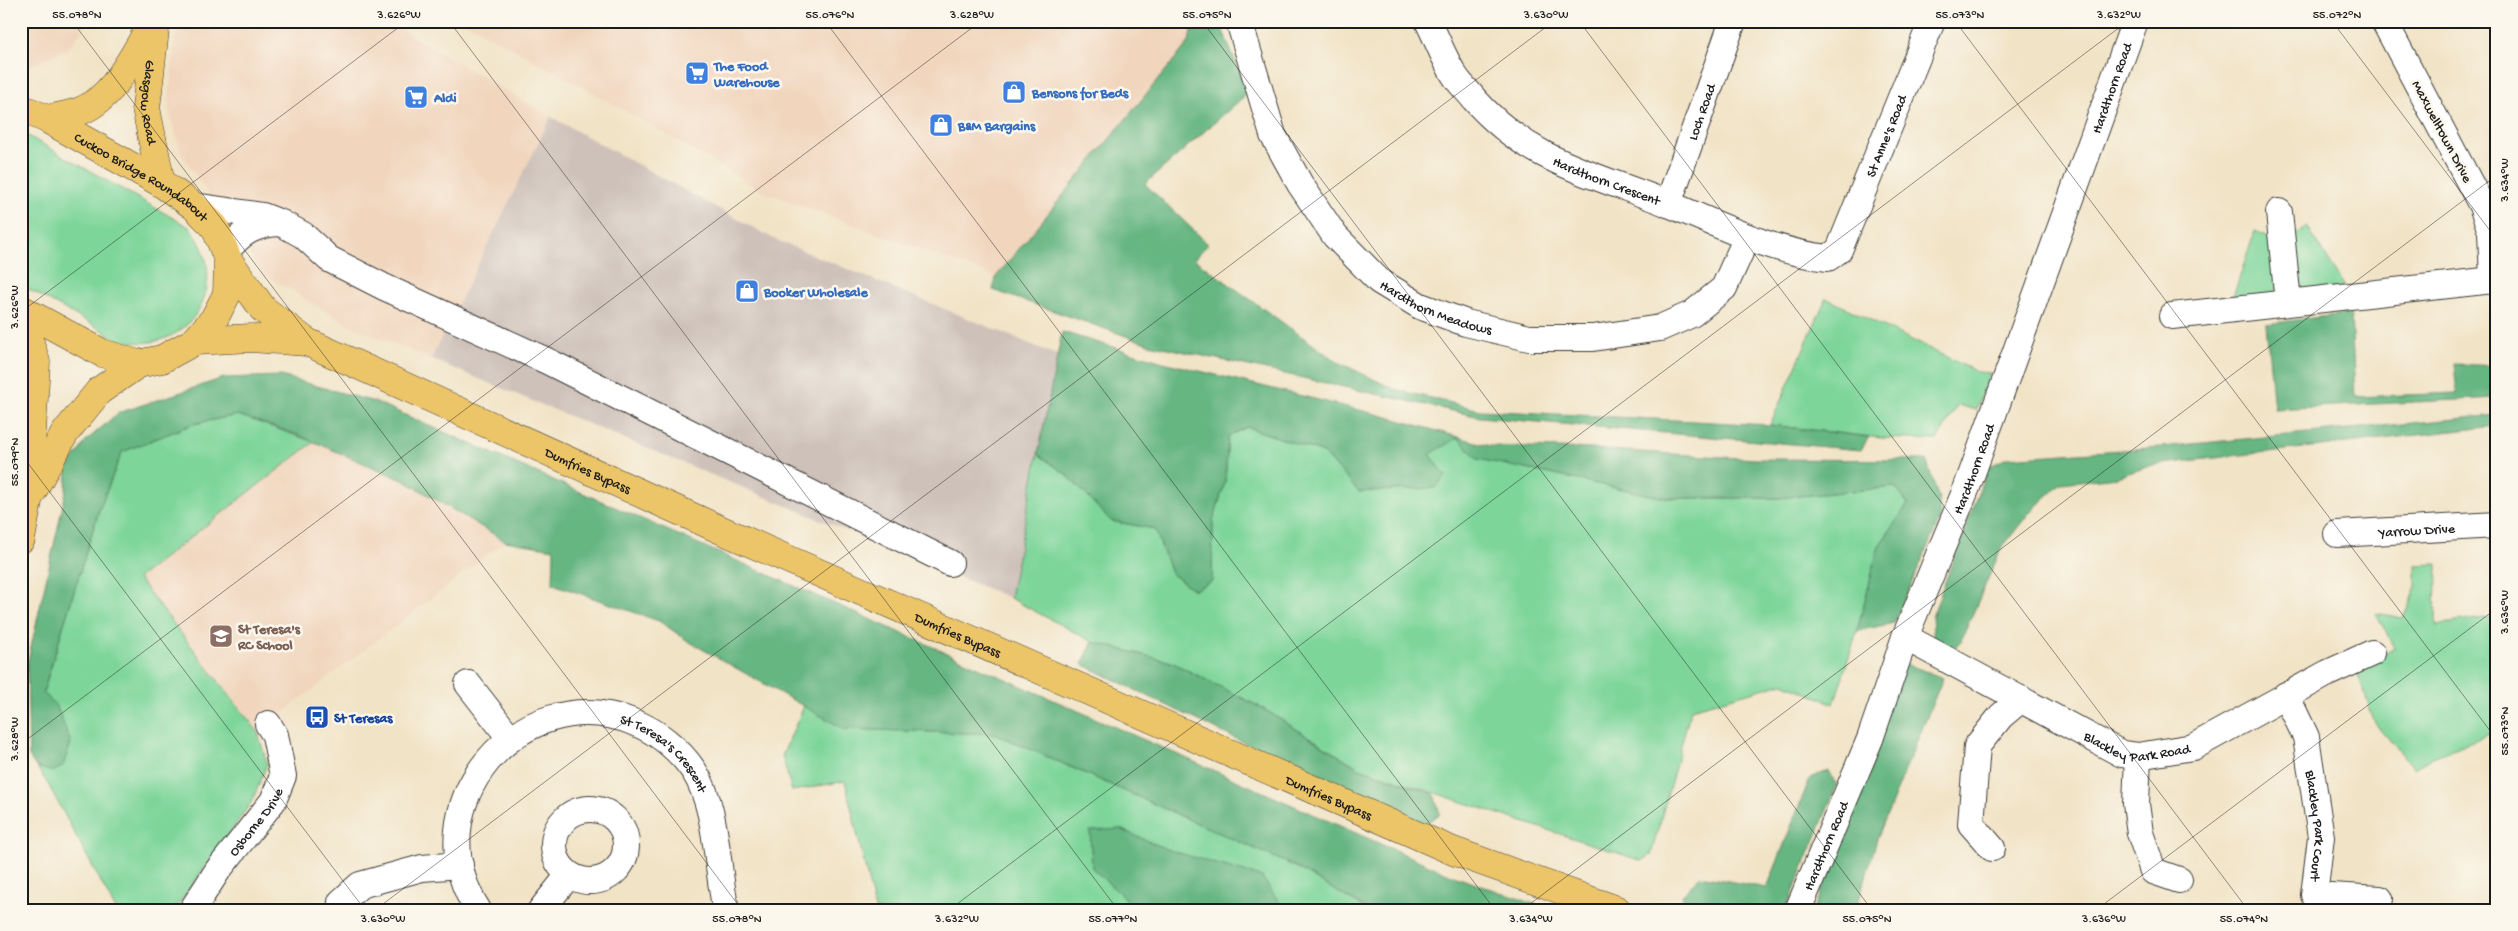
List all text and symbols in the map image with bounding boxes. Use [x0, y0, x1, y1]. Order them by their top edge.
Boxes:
text: 55.078°N [52, 9, 102, 23]
text: 3.626°W [376, 9, 421, 23]
text: 55.076°N [806, 9, 855, 23]
text: 3.628°W [949, 9, 994, 23]
text: 55.075°N [1183, 9, 1232, 23]
text: 3.630°W [1523, 9, 1568, 23]
text: 55.073°N [1936, 9, 1985, 23]
text: 3.632°W [2096, 9, 2141, 23]
text: 55.072°N [2313, 9, 2361, 23]
street label: Hardthorn Road [2089, 39, 2138, 136]
street label: Glasgow Road [135, 59, 159, 148]
place label: The Food Warehouse [713, 59, 780, 92]
supermarket icon: The Food Warehouse [684, 60, 710, 86]
street label: Maxwelltown Drive [2407, 78, 2475, 187]
shop icon: Bensons for Beds [1001, 79, 1027, 105]
street label: Loch Road [1685, 80, 1722, 143]
supermarket icon: Aldi [403, 84, 429, 110]
place label: Bensons for Beds [1031, 86, 1129, 103]
place label: Aldi [433, 91, 457, 108]
street label: St Anne's Road [1863, 91, 1913, 180]
shop icon: B&M Bargains [928, 112, 954, 138]
place label: B&M Bargains [957, 119, 1036, 136]
street label: Cuckoo Bridge Roundabout [70, 130, 212, 227]
street label: Hardthorn Crescent [1549, 154, 1663, 211]
text: 3.634°W [2499, 158, 2513, 203]
shop icon: Booker Wholesale [734, 278, 760, 304]
street label: Hardthorn Meadows [1376, 278, 1494, 340]
text: 3.626°W [9, 285, 23, 330]
place label: Booker Wholesale [763, 285, 868, 302]
street label: Hardthorn Road [1951, 420, 2001, 517]
text: 55.079°N [9, 437, 23, 486]
street label: Dumfries Bypass [540, 445, 634, 499]
street label: Yarrow Drive [2376, 521, 2456, 543]
text: 3.636°W [2499, 590, 2513, 635]
street label: Dumfries Bypass [911, 609, 1004, 663]
place label: St Teresa's RC School [237, 622, 301, 655]
school or university icon: St Teresa's RC School [208, 623, 234, 649]
bus stop icon: St Teresas [304, 704, 330, 730]
text: 55.073°N [2499, 706, 2513, 755]
place label: St Teresas [334, 711, 393, 728]
street label: St Teresa's Crescent [618, 712, 710, 797]
text: 3.628°W [9, 717, 23, 762]
street label: Blackley Park Road [2079, 728, 2193, 767]
street label: Blackley Park Court [2300, 768, 2327, 883]
street label: Dumfries Bypass [1281, 772, 1375, 826]
street label: Osborne Drive [226, 785, 289, 861]
street label: Hardthorn Road [1801, 798, 1854, 894]
text: 3.630°W [360, 913, 405, 927]
text: 55.078°N [712, 913, 762, 927]
text: 3.632°W [934, 913, 979, 927]
text: 55.077°N [1089, 913, 1138, 927]
text: 3.634°W [1508, 913, 1553, 927]
text: 55.075°N [1843, 913, 1892, 927]
text: 3.636°W [2081, 913, 2126, 927]
text: 55.074°N [2220, 913, 2268, 927]

